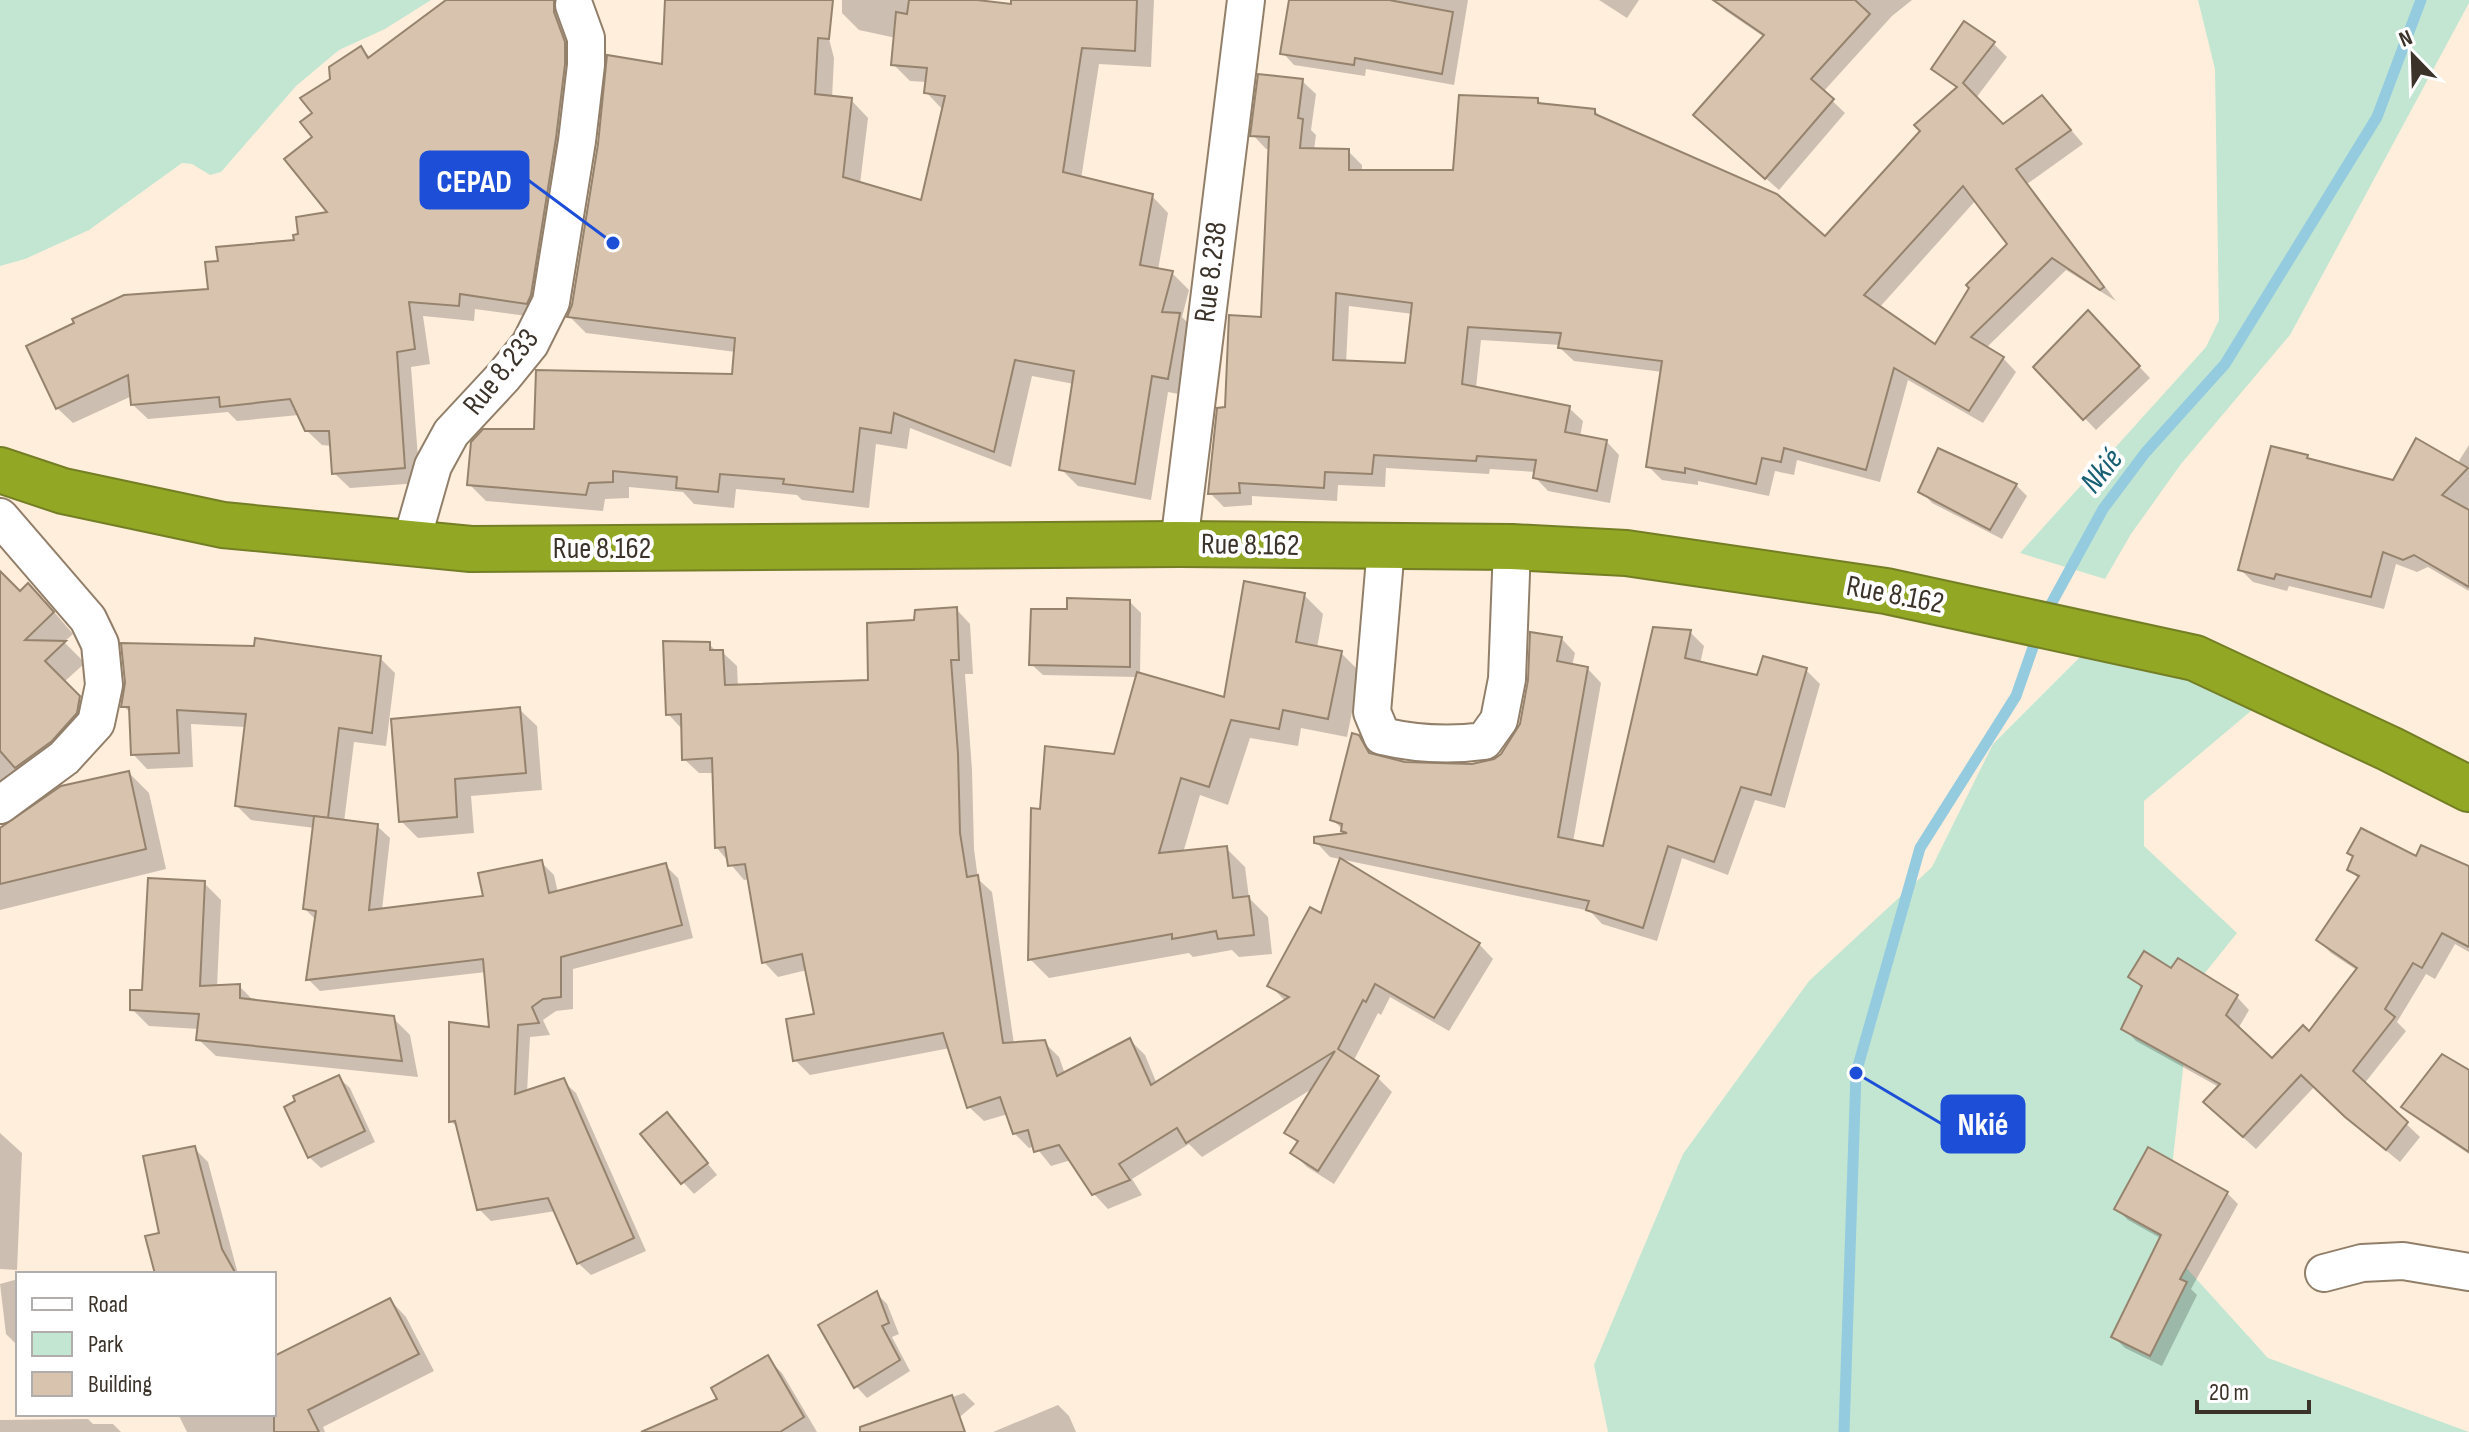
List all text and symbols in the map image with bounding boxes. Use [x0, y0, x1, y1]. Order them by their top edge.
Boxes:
north arrow [2373, 16, 2453, 96]
text: N [2395, 24, 2416, 54]
callout: CEPAD [421, 152, 528, 208]
text: CEPAD [436, 163, 512, 202]
street label: Rue 8.238 [1187, 220, 1235, 324]
street label: Rue 8.233 [455, 322, 547, 422]
water label: Nkié [2072, 441, 2132, 501]
street label: Rue 8.162 [1200, 526, 1300, 564]
street label: Rue 8.162 [553, 531, 651, 567]
street label: Rue 8.162 [1843, 568, 1947, 622]
callout: Nkié [1942, 1096, 2024, 1152]
text: Nkié [1958, 1106, 2008, 1145]
legend [16, 1272, 276, 1416]
text: Road [88, 1290, 128, 1319]
text: Park [88, 1330, 123, 1359]
scale bar [2197, 1364, 2309, 1414]
text: Building [88, 1370, 152, 1399]
text: 20 m [2209, 1378, 2249, 1407]

